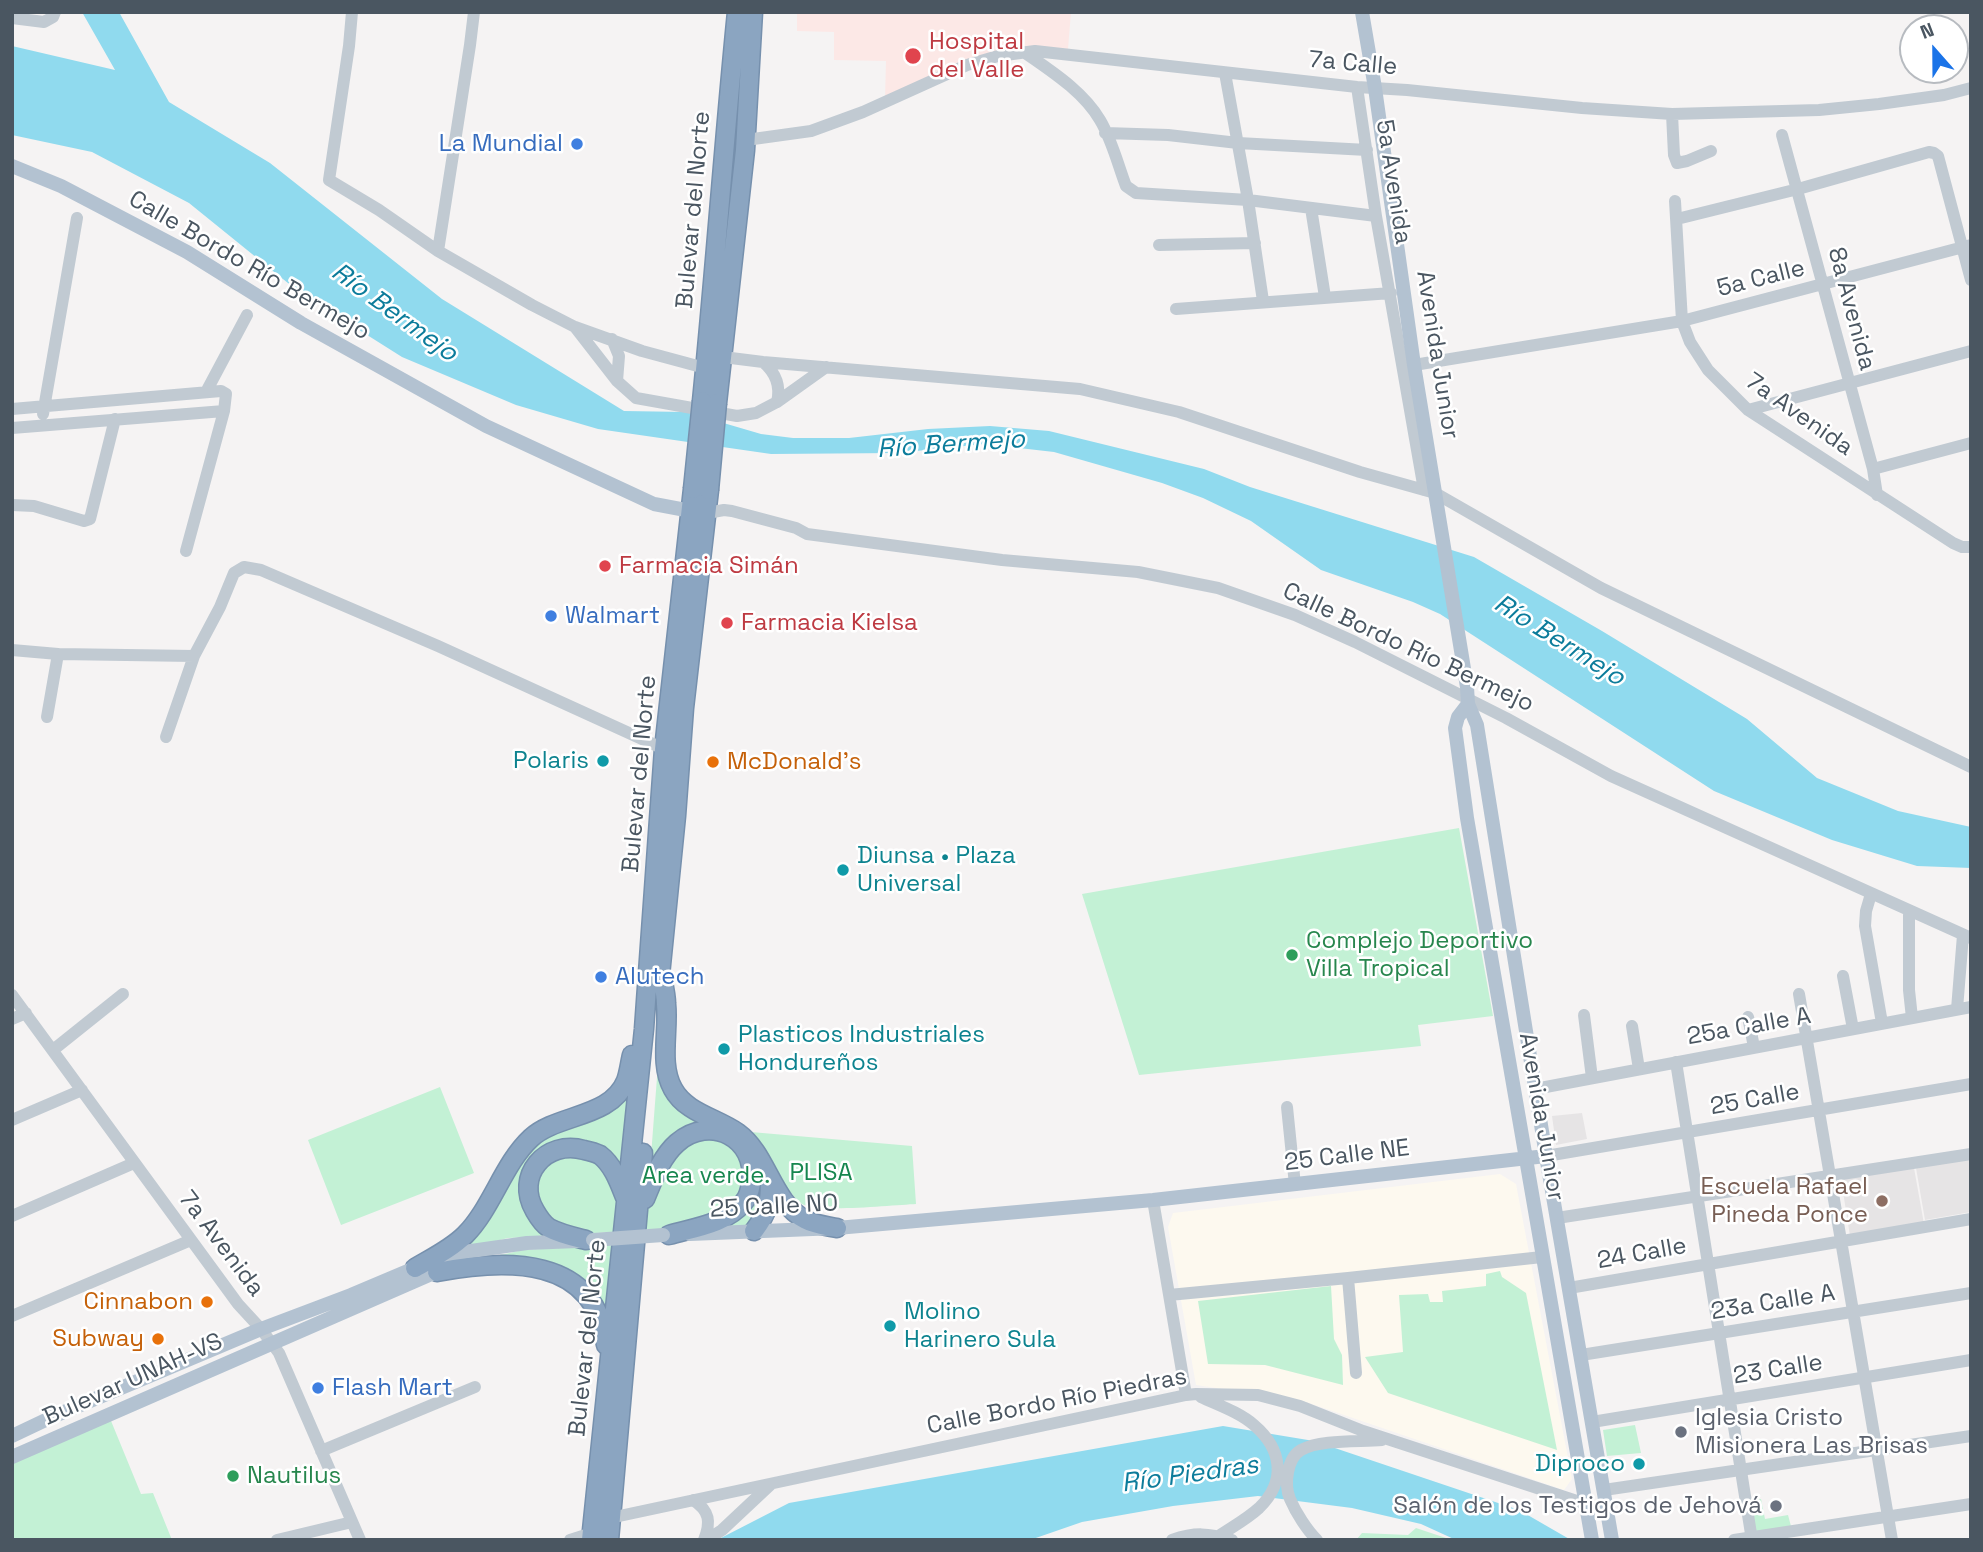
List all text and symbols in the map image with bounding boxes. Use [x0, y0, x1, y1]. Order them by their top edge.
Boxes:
north arrow [1899, 14, 1969, 84]
text: N [1917, 17, 1937, 45]
place label: Hospital del Valle [929, 28, 1024, 84]
marker: Hospital del Valle [903, 46, 923, 66]
street label: 7a Calle [1308, 46, 1398, 82]
street label: Bulevar del Norte [671, 110, 717, 310]
street label: 5a Avenida [1369, 118, 1417, 246]
place label: La Mundial [439, 130, 563, 158]
marker: La Mundial [569, 136, 585, 152]
street label: Calle Bordo Río Bermejo [123, 185, 375, 347]
street label: 8a Avenida [1821, 244, 1881, 374]
street label: 5a Calle [1714, 254, 1808, 304]
water label: Río Bermejo [325, 257, 463, 369]
street label: Avenida Junior [1409, 269, 1465, 441]
street label: 7a Avenida [1740, 367, 1858, 463]
water label: Río Bermejo [876, 424, 1026, 466]
place label: Farmacia Simán [619, 552, 799, 580]
marker: Farmacia Simán [597, 558, 613, 574]
street label: Calle Bordo Río Bermejo [1278, 577, 1538, 719]
water label: Río Bermejo [1488, 589, 1630, 693]
place label: Walmart [565, 602, 660, 630]
marker: Walmart [543, 608, 559, 624]
place label: Farmacia Kielsa [741, 609, 918, 637]
marker: Farmacia Kielsa [719, 615, 735, 631]
street label: Bulevar del Norte [617, 674, 663, 874]
place label: Polaris [513, 747, 589, 775]
place label: McDonald's [727, 748, 861, 776]
marker: Polaris [595, 753, 611, 769]
marker: McDonald's [705, 754, 721, 770]
place label: Diunsa • Plaza Universal [857, 842, 1016, 898]
marker: Diunsa • Plaza Universal [835, 862, 851, 878]
place label: Complejo Deportivo Villa Tropical [1306, 927, 1533, 983]
marker: Complejo Deportivo Villa Tropical [1284, 947, 1300, 963]
place label: Alutech [615, 963, 705, 991]
marker: Alutech [593, 969, 609, 985]
street label: 25a Calle A [1685, 1002, 1813, 1052]
place label: Plasticos Industriales Hondureños [738, 1021, 985, 1077]
street label: Avenida Junior [1512, 1031, 1570, 1203]
marker: Plasticos Industriales Hondureños [716, 1041, 732, 1057]
street label: 25 Calle [1708, 1078, 1802, 1122]
street label: 25 Calle NE [1283, 1134, 1411, 1178]
park label: PLISA [789, 1159, 853, 1187]
park label: Area verde. [642, 1162, 770, 1190]
place label: Escuela Rafael Pineda Ponce [1701, 1173, 1868, 1229]
street label: 7a Avenida [172, 1186, 270, 1302]
street label: 25 Calle NO [709, 1189, 839, 1225]
marker: Escuela Rafael Pineda Ponce [1874, 1193, 1890, 1209]
street label: 24 Calle [1595, 1232, 1689, 1276]
street label: Bulevar del Norte [563, 1238, 613, 1438]
street label: 23a Calle A [1709, 1279, 1837, 1327]
place label: Cinnabon [83, 1288, 193, 1316]
marker: Cinnabon [199, 1294, 215, 1310]
place label: Molino Harinero Sula [904, 1298, 1056, 1354]
marker: Molino Harinero Sula [882, 1318, 898, 1334]
place label: Subway [52, 1325, 144, 1353]
street label: Bulevar UNAH-VS [39, 1327, 227, 1433]
marker: Subway [150, 1331, 166, 1347]
street label: 23 Calle [1731, 1349, 1825, 1391]
street label: Calle Bordo Río Piedras [925, 1363, 1189, 1441]
place label: Flash Mart [332, 1374, 453, 1402]
marker: Flash Mart [310, 1380, 326, 1396]
place label: Iglesia Cristo Misionera Las Brisas [1695, 1404, 1928, 1460]
marker: Iglesia Cristo Misionera Las Brisas [1673, 1424, 1689, 1440]
water label: Río Piedras [1120, 1450, 1260, 1500]
place label: Diproco [1535, 1450, 1625, 1478]
marker: Diproco [1631, 1456, 1647, 1472]
place label: Nautilus [247, 1462, 341, 1490]
marker: Nautilus [225, 1468, 241, 1484]
place label: Salón de los Testigos de Jehová [1393, 1492, 1762, 1520]
marker: Salón de los Testigos de Jehová [1768, 1498, 1784, 1514]

